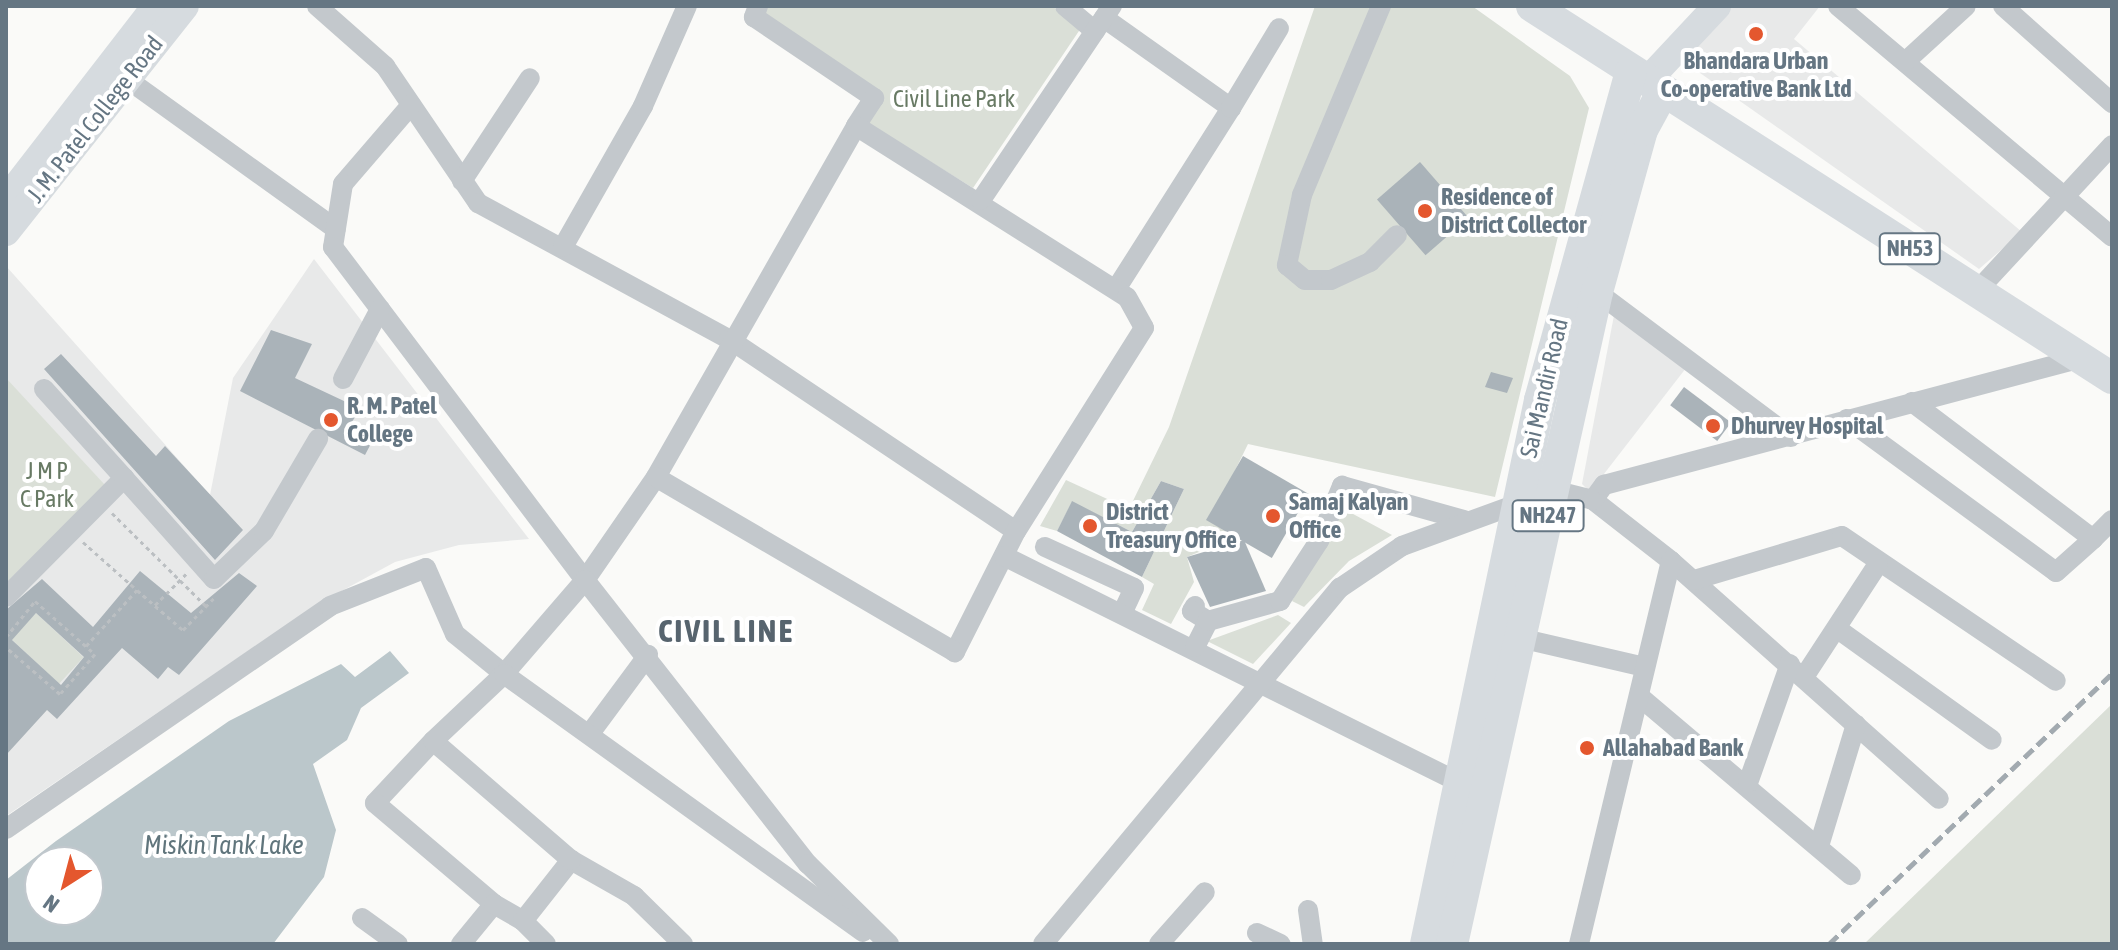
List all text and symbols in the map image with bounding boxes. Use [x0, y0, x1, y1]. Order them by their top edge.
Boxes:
marker: Bhandara Urban Co-operative Bank Ltd [1747, 25, 1765, 43]
street label: J. M. Patel College Road [21, 30, 169, 208]
place label: Bhandara Urban Co-operative Bank Ltd [1660, 47, 1852, 103]
park label: Civil Line Park [893, 85, 1015, 113]
place label: Residence of District Collector [1441, 183, 1586, 239]
marker: Residence of District Collector [1416, 202, 1434, 220]
road number: NH53 [1878, 231, 1942, 267]
street label: Sai Mandir Road [1514, 316, 1574, 460]
place label: R. M. Patel College [347, 392, 437, 448]
marker: R. M. Patel College [322, 411, 340, 429]
place label: Dhurvey Hospital [1731, 412, 1883, 440]
marker: Dhurvey Hospital [1702, 415, 1724, 437]
park label: J M P C Park [20, 457, 74, 513]
place label: Samaj Kalyan Office [1289, 488, 1408, 544]
place label: District Treasury Office [1106, 498, 1237, 554]
road number: NH247 [1510, 498, 1586, 534]
marker: Samaj Kalyan Office [1264, 507, 1282, 525]
marker: District Treasury Office [1081, 517, 1099, 535]
district label: CIVIL LINE [658, 612, 794, 650]
place label: Allahabad Bank [1603, 734, 1743, 762]
marker: Allahabad Bank [1578, 739, 1596, 757]
water label: Miskin Tank Lake [144, 830, 304, 862]
north arrow [24, 846, 104, 926]
text: N [38, 889, 64, 918]

